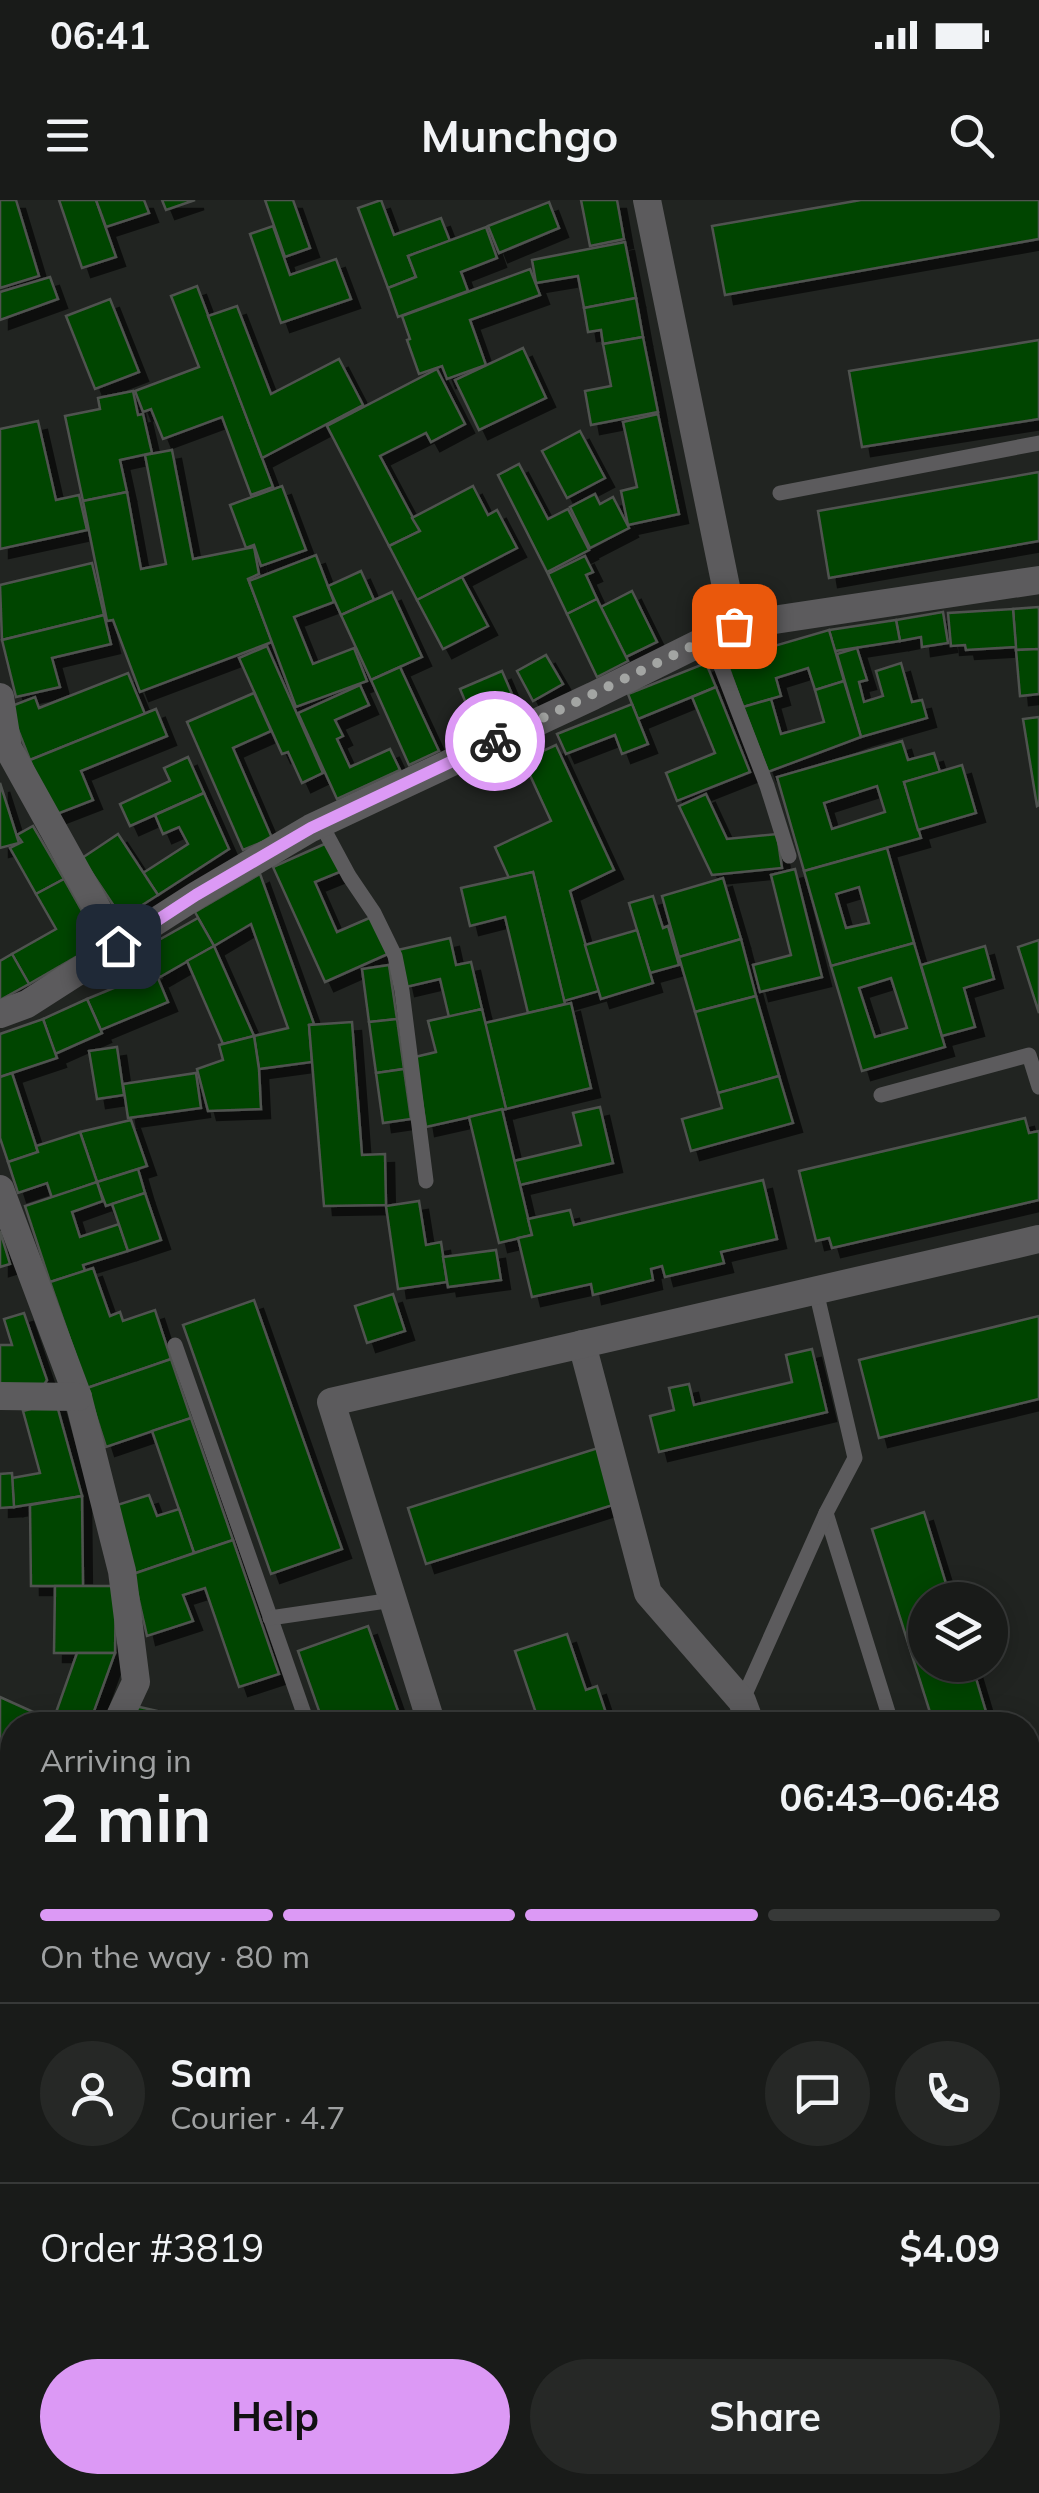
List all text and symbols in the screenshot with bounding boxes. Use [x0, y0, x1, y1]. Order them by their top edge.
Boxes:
text: 06:41 [50, 11, 151, 59]
text: Munchgo [421, 107, 618, 163]
icon: menu [40, 108, 95, 163]
icon: search [944, 108, 999, 163]
pin [692, 584, 777, 669]
icon: bag [707, 599, 762, 654]
courier [445, 691, 545, 791]
icon: bike [468, 714, 523, 769]
pin [76, 904, 161, 989]
icon: home [91, 919, 146, 974]
map controls [908, 1582, 1008, 1682]
button: layers [908, 1582, 1008, 1682]
text: Arriving in [40, 1740, 192, 1780]
text: 06:43–06:48 [780, 1773, 1000, 1821]
text: 2 min [40, 1777, 211, 1858]
text: On the way · 80 m [40, 1936, 310, 1976]
button: person [40, 2041, 145, 2146]
button: chat [765, 2041, 870, 2146]
button: phone [895, 2041, 1000, 2146]
text: Sam [170, 2049, 252, 2097]
text: Courier · 4.7 [170, 2097, 346, 2137]
text: Order #3819 [40, 2224, 264, 2272]
text: $4.09 [899, 2224, 1000, 2272]
button: Help [40, 2359, 510, 2474]
button: Share [530, 2359, 1000, 2474]

